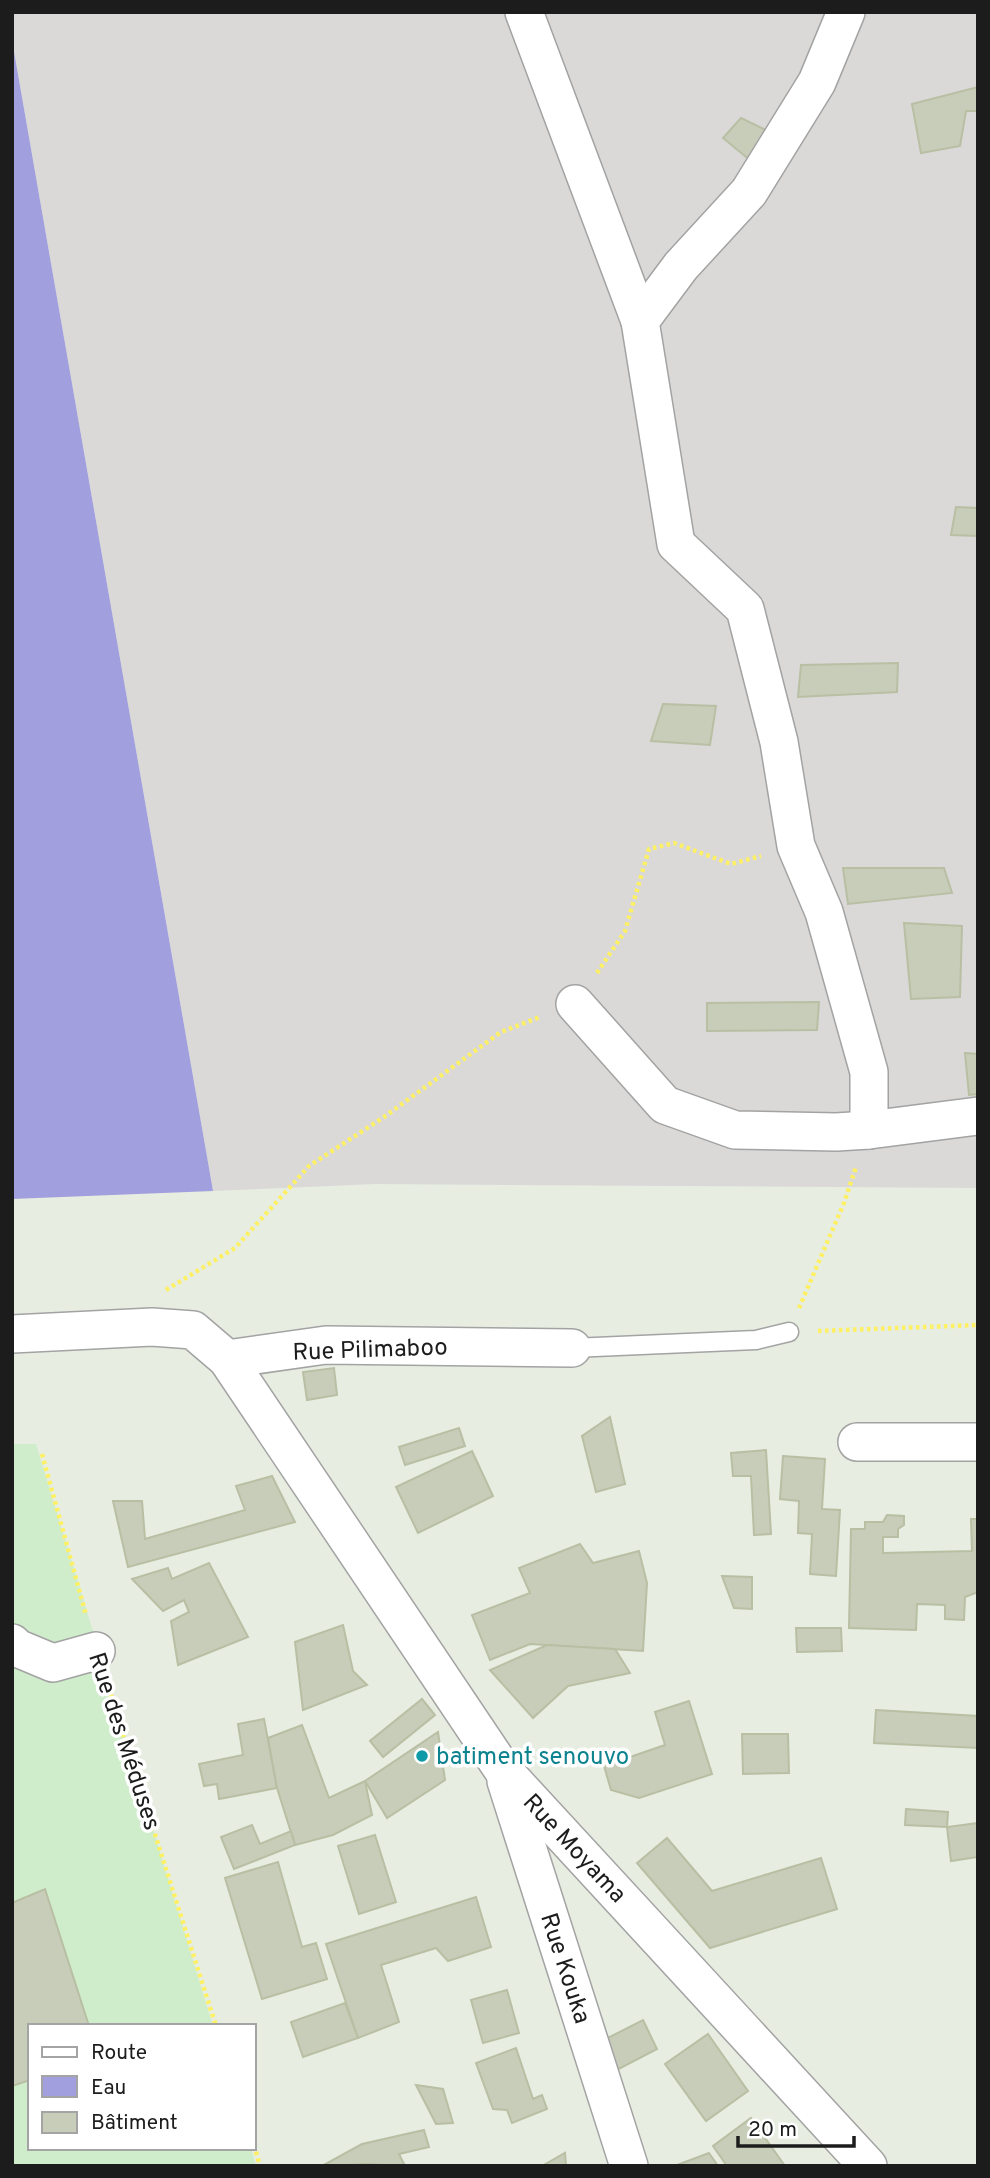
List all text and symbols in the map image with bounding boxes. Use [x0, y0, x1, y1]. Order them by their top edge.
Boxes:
street label: Rue Pilimaboo [292, 1333, 448, 1369]
street label: Rue des Méduses [80, 1649, 166, 1834]
place label: batiment senouvo [436, 1743, 629, 1773]
marker: batiment senouvo [414, 1748, 430, 1764]
street label: Rue Moyama [515, 1789, 632, 1910]
street label: Rue Kouka [532, 1910, 596, 2028]
legend [28, 2024, 256, 2150]
text: Route [91, 2040, 147, 2067]
text: Eau [91, 2075, 126, 2102]
scale bar [738, 2104, 853, 2148]
text: Bâtiment [91, 2110, 178, 2137]
text: 20 m [748, 2117, 797, 2144]

